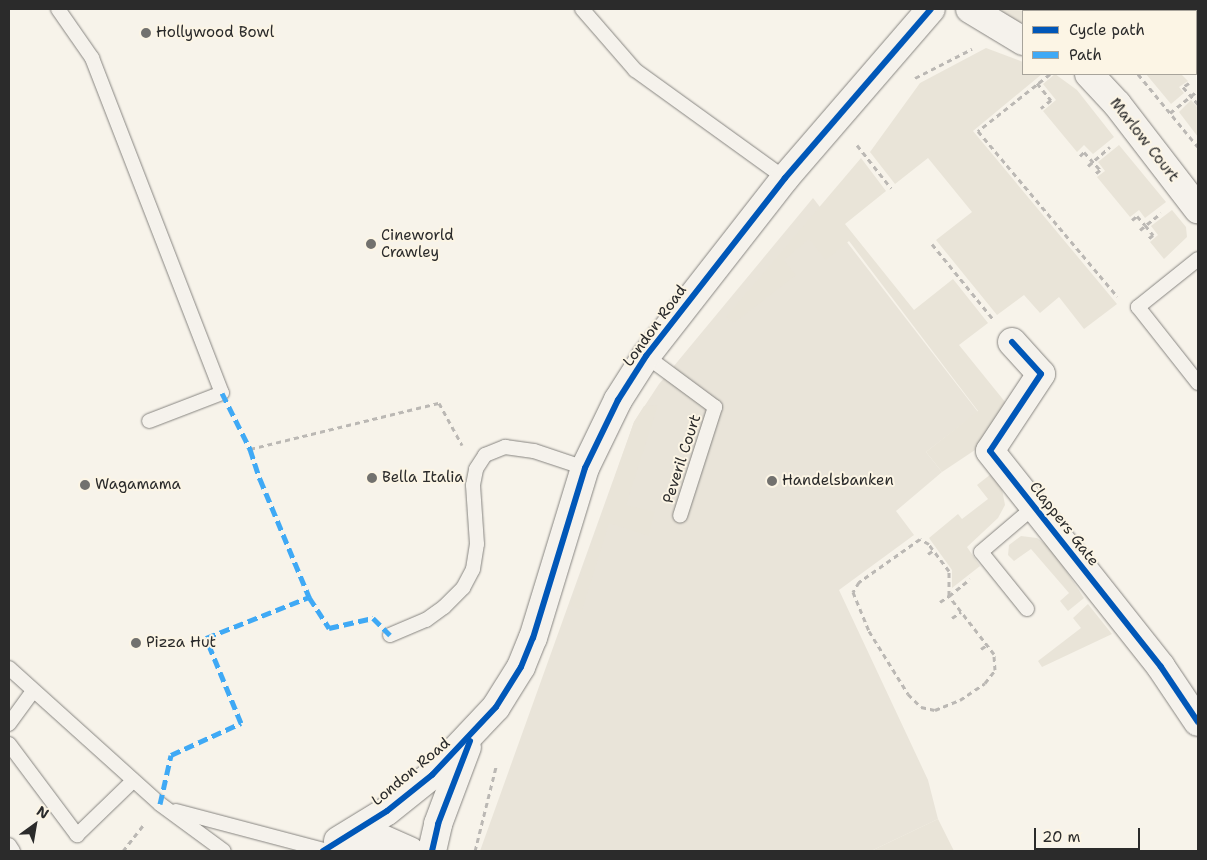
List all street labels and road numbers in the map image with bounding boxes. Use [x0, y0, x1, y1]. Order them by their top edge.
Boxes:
street label: Marlow Court [1106, 95, 1182, 185]
street label: London Road [619, 282, 691, 370]
street label: Peveril Court [659, 412, 705, 506]
street label: Clappers Gate [1025, 478, 1103, 570]
street label: London Road [368, 734, 454, 810]

